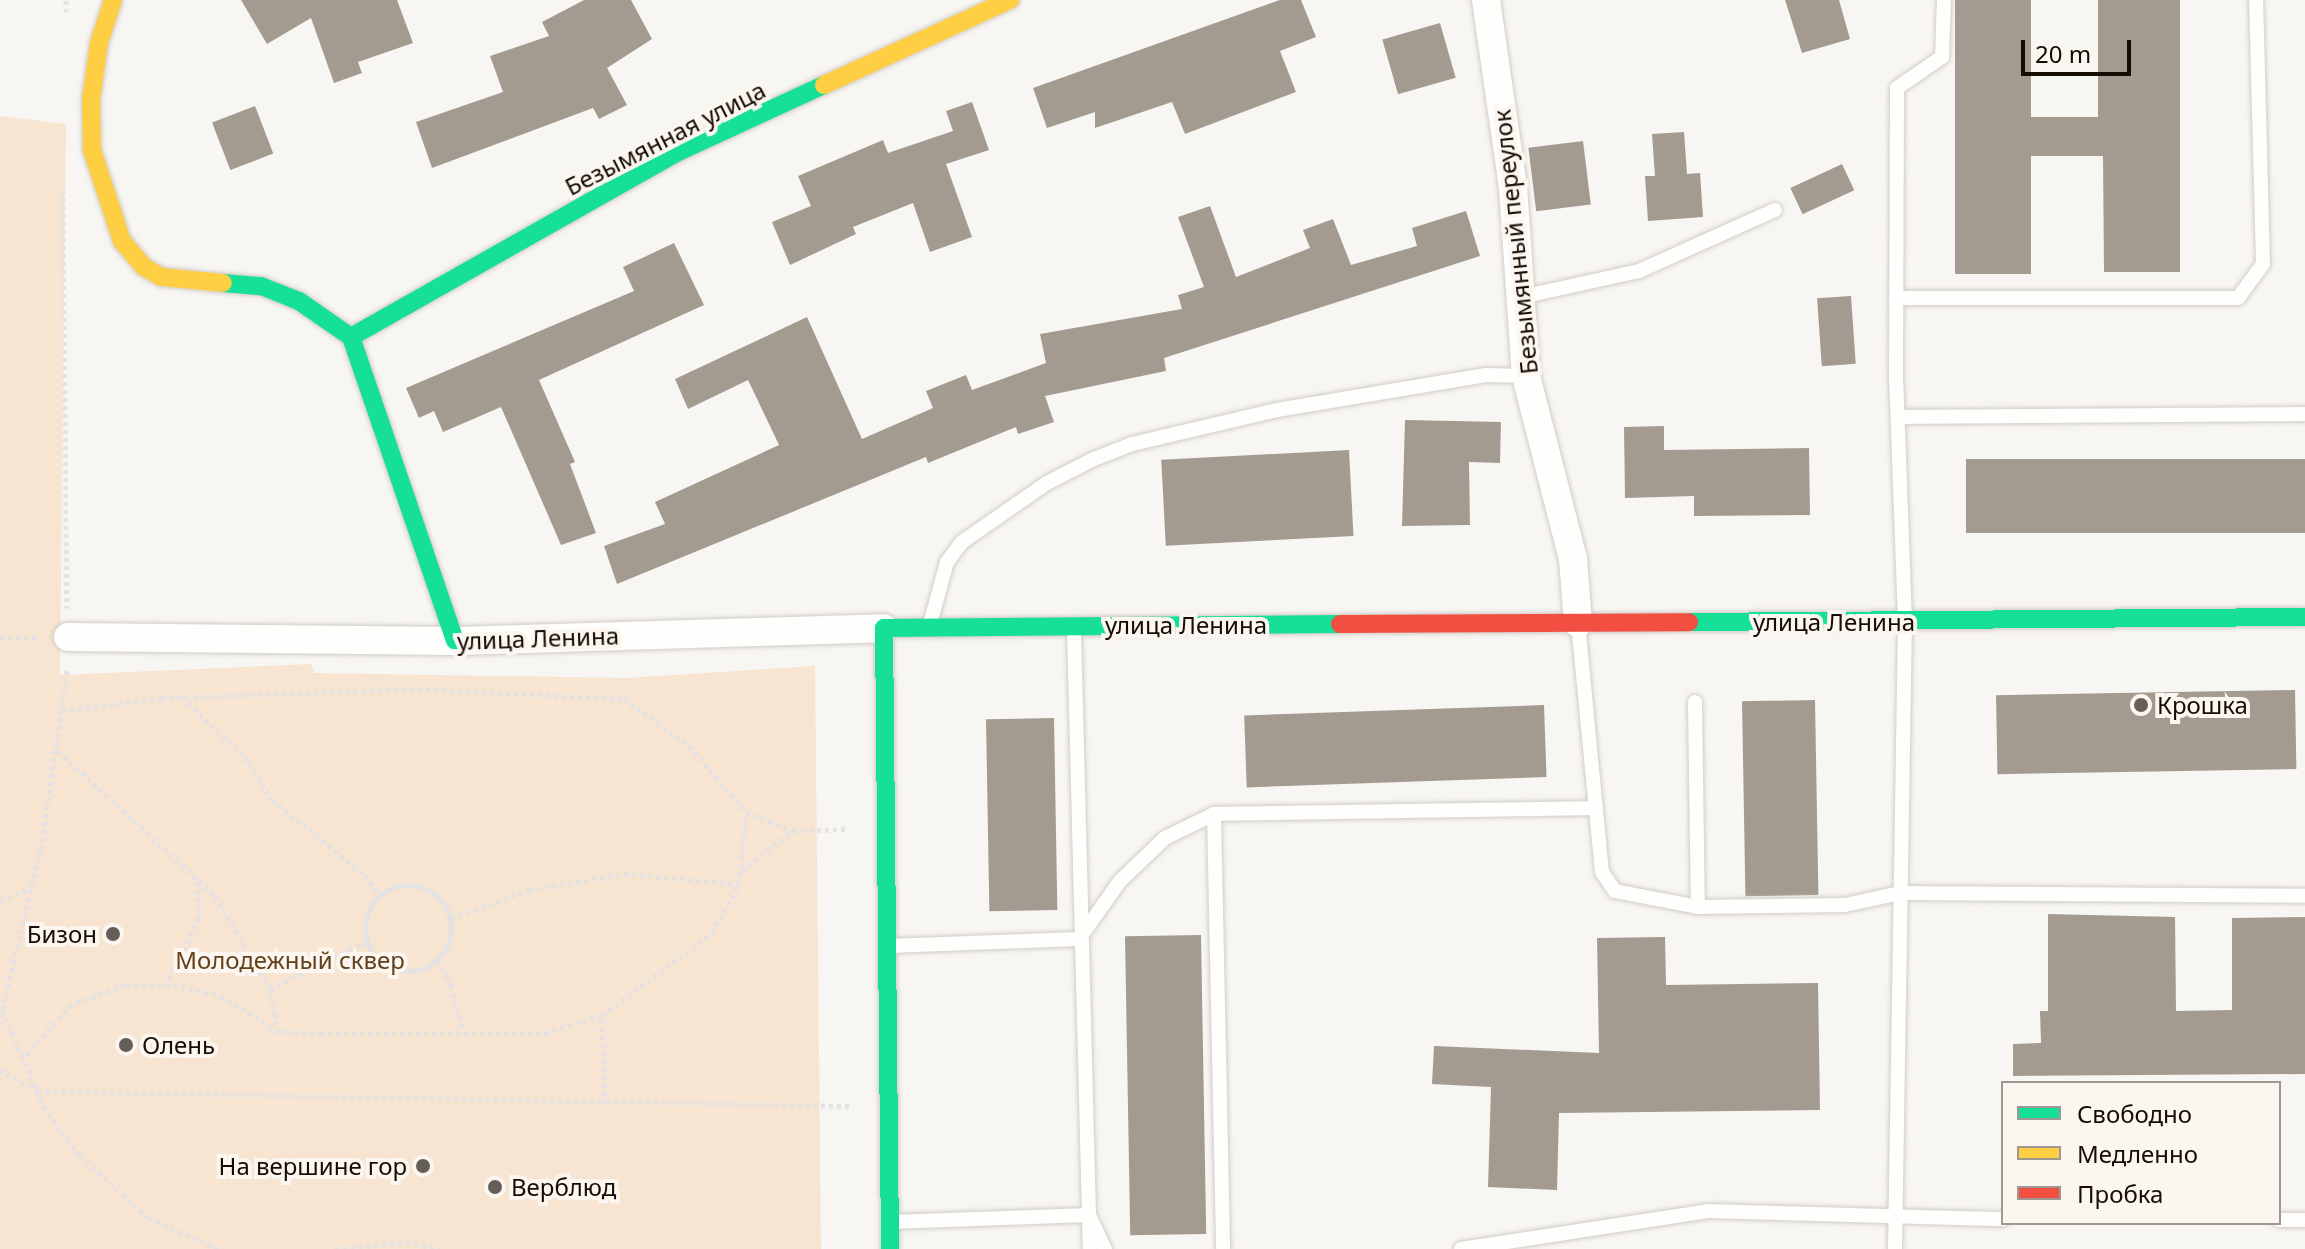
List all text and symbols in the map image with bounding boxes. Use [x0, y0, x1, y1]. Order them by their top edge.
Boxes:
scale bar [2025, 24, 2135, 74]
text: 20 m [2035, 37, 2091, 70]
street label: Безымянная улица [560, 75, 770, 201]
street label: Безымянный переулок [1487, 108, 1543, 376]
street label: улица Ленина [1753, 608, 1915, 636]
street label: улица Ленина [1105, 611, 1267, 639]
street label: улица Ленина [457, 621, 619, 655]
place label: Крошка [2157, 691, 2248, 719]
marker: Крошка [2132, 696, 2150, 714]
place label: Бизон [27, 920, 97, 948]
marker: Бизон [104, 925, 122, 943]
park label: Молодежный сквер [175, 946, 405, 974]
place label: Олень [142, 1031, 215, 1059]
marker: Олень [117, 1036, 135, 1054]
legend [2001, 1081, 2281, 1225]
text: Свободно [2077, 1097, 2192, 1130]
text: Медленно [2077, 1137, 2198, 1170]
place label: На вершине гор [219, 1152, 407, 1180]
marker: На вершине гор [414, 1157, 432, 1175]
place label: Верблюд [511, 1173, 616, 1201]
text: Пробка [2077, 1177, 2163, 1210]
marker: Верблюд [486, 1178, 504, 1196]

